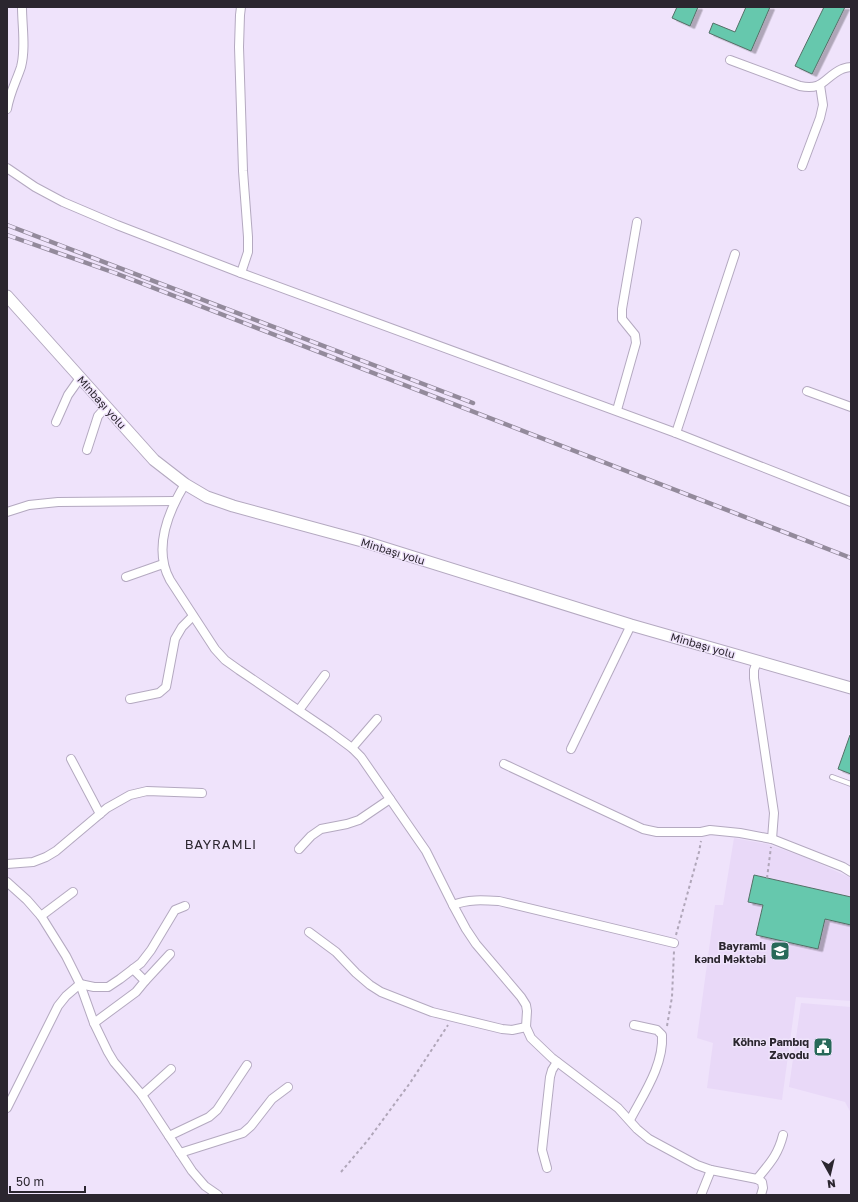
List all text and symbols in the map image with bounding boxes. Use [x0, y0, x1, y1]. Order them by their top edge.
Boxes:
street label: Minbaşı yolu [75, 373, 129, 431]
street label: Minbaşı yolu [359, 535, 427, 567]
street label: Minbaşı yolu [669, 630, 737, 660]
district label: BAYRAMLI [185, 836, 257, 852]
place label: Bayramlı kənd Məktəbi [695, 939, 766, 965]
school or university icon: Bayramlı kənd Məktəbi [769, 940, 791, 962]
place label: Köhnə Pambıq Zavodu [733, 1035, 809, 1061]
public building icon: Köhnə Pambıq Zavodu [812, 1036, 834, 1058]
north arrow [810, 1154, 850, 1194]
scale bar [10, 1168, 85, 1194]
text: 50 m [16, 1174, 44, 1189]
text: N [826, 1177, 837, 1191]

